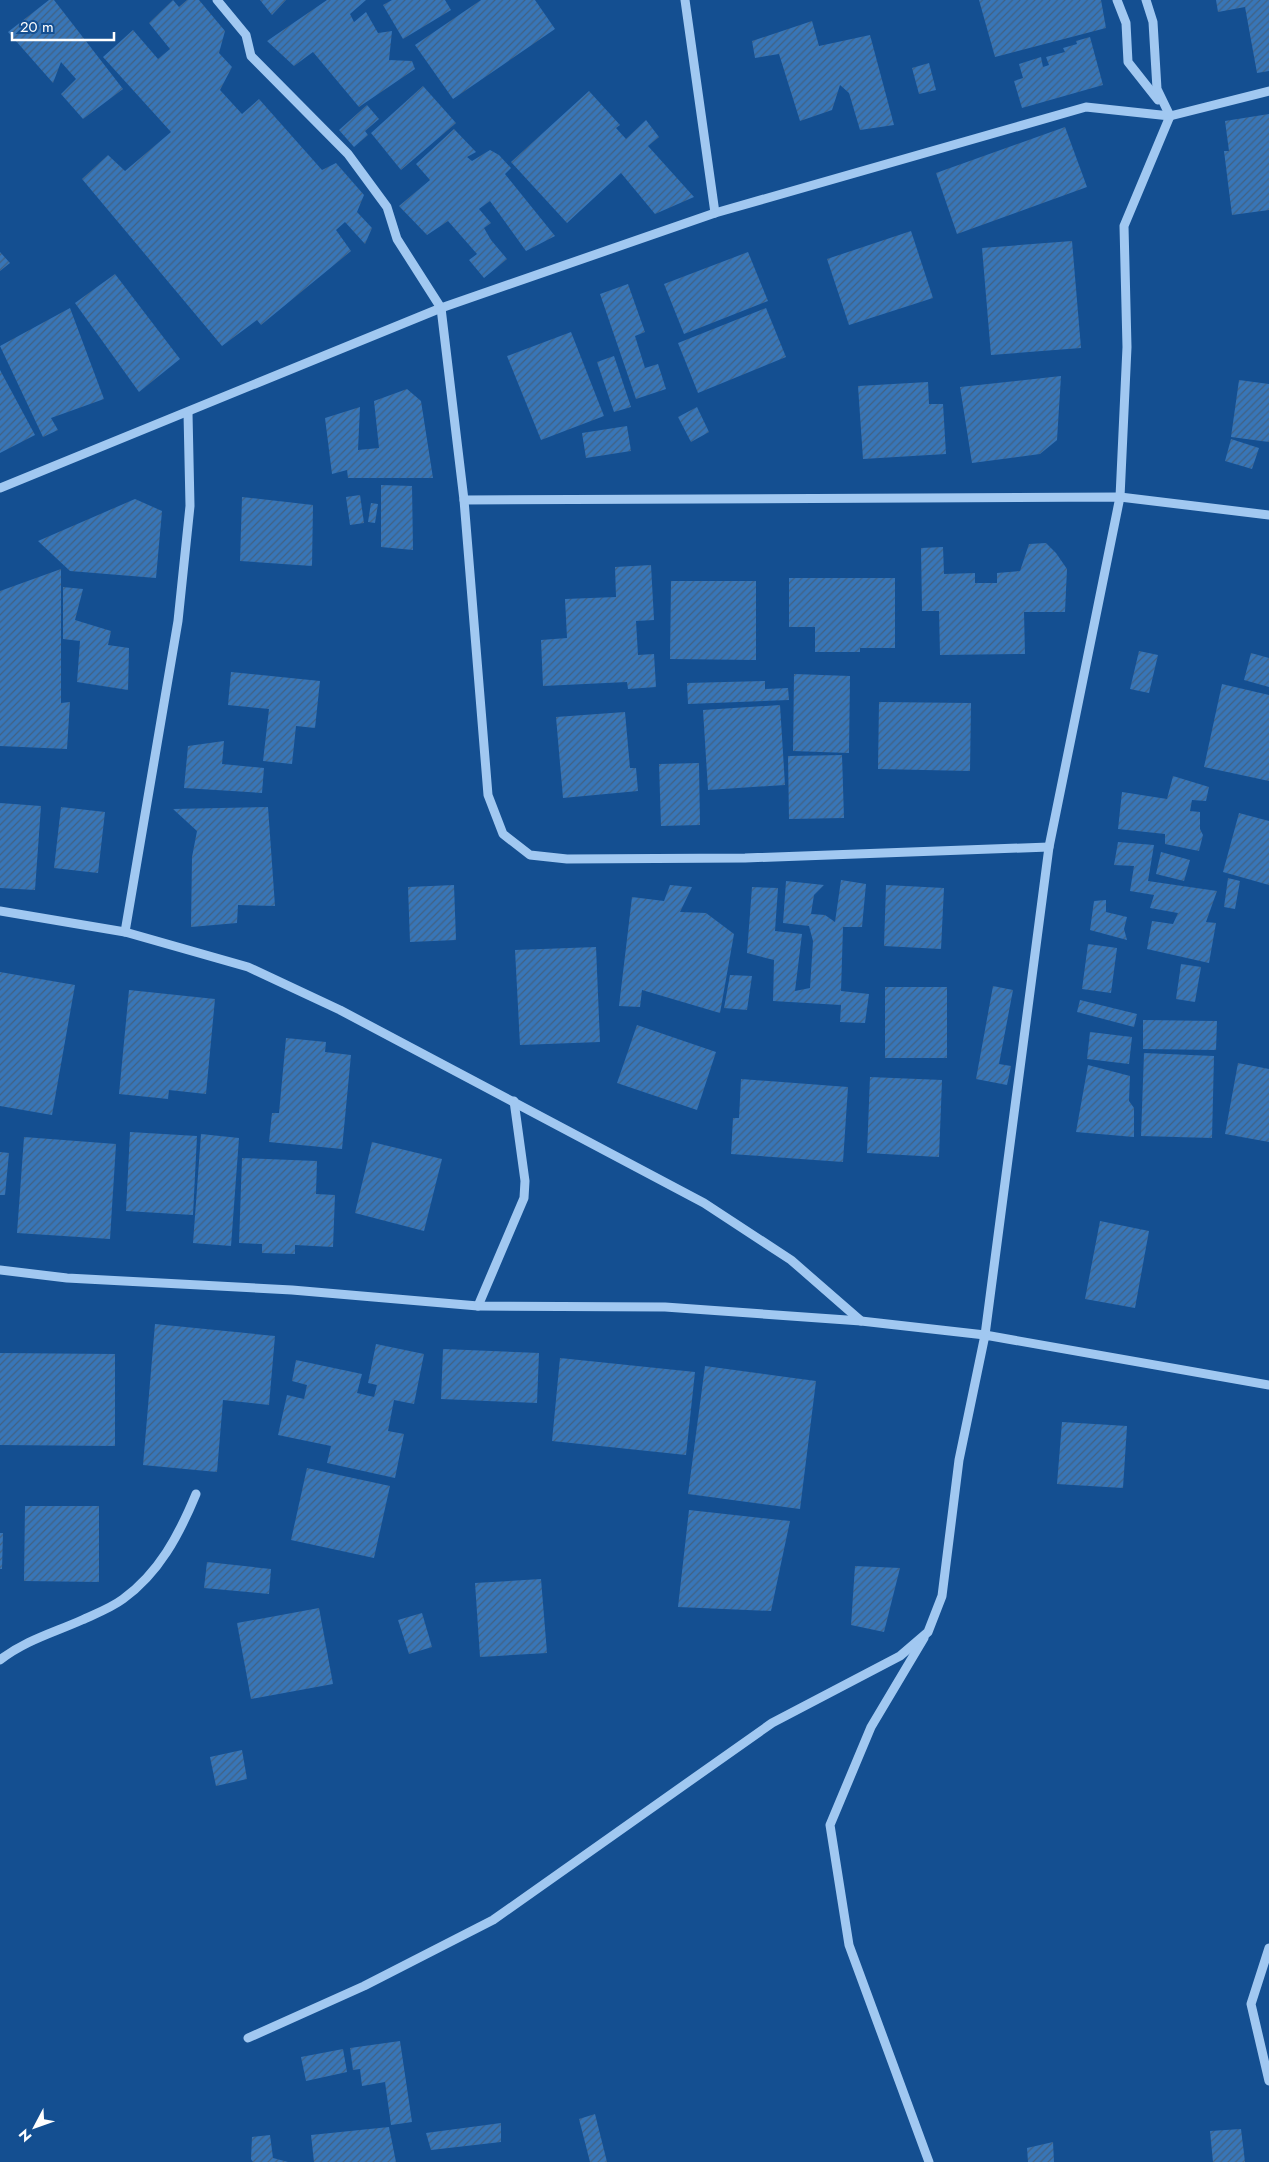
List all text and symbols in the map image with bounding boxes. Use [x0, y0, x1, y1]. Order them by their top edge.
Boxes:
scale bar [12, 10, 115, 42]
text: 20 m [20, 16, 54, 38]
north arrow [10, 2102, 60, 2152]
text: N [14, 2125, 36, 2146]

